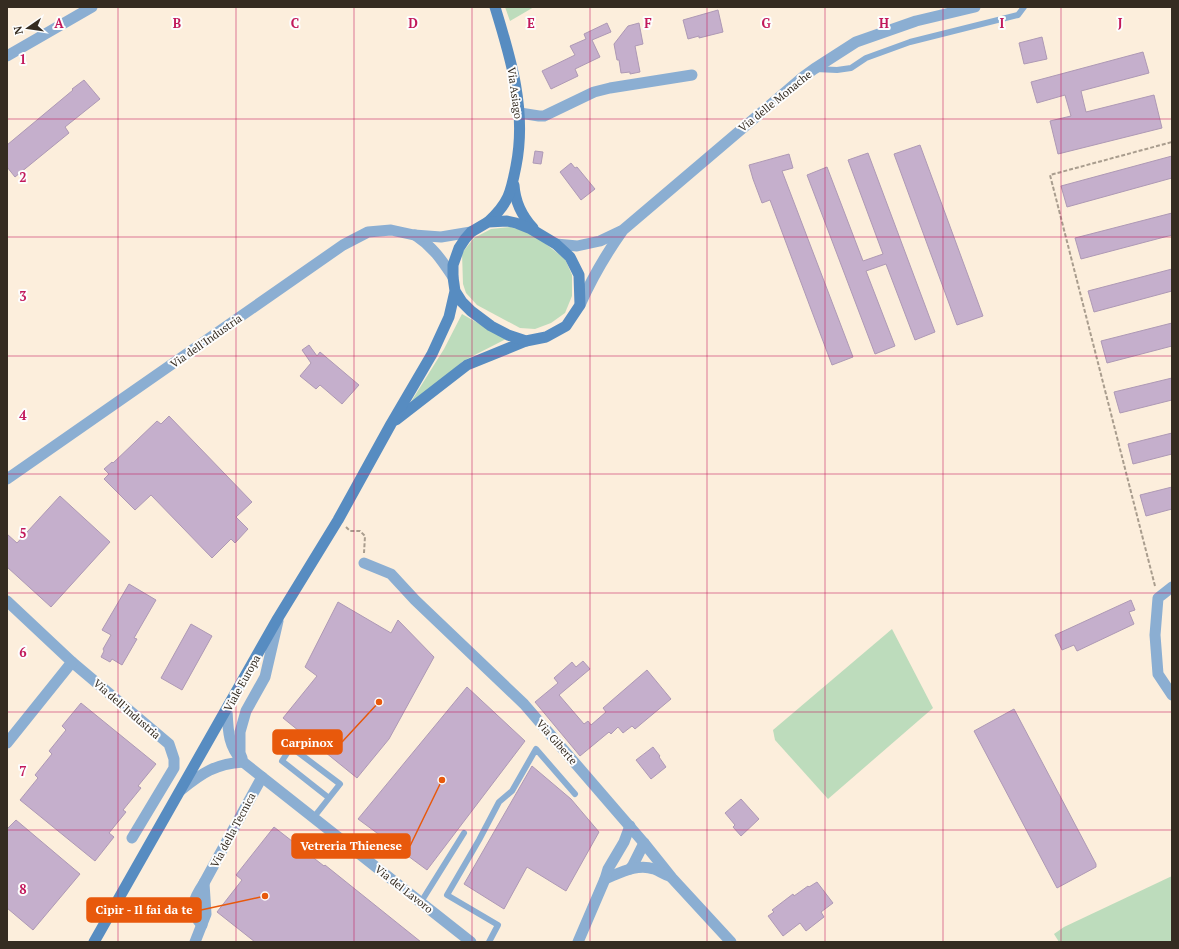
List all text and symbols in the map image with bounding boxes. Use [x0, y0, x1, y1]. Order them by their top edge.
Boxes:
north arrow [8, 8, 48, 48]
text: A [54, 14, 64, 32]
text: B [173, 14, 181, 32]
text: C [291, 14, 299, 32]
text: D [408, 14, 418, 32]
text: E [527, 14, 535, 32]
text: F [644, 14, 652, 32]
text: G [761, 14, 771, 32]
text: H [879, 14, 889, 32]
text: I [1000, 14, 1005, 32]
text: J [1118, 14, 1123, 32]
text: N [10, 24, 26, 36]
text: 1 [19, 50, 27, 68]
street label: Via Asiago [504, 66, 526, 120]
street label: Via delle Monache [735, 67, 815, 135]
text: 2 [19, 168, 27, 186]
text: 3 [19, 287, 27, 305]
street label: Via dell'Industria [167, 311, 245, 371]
text: 4 [19, 406, 27, 424]
text: 5 [19, 524, 27, 542]
text: 6 [19, 643, 27, 661]
street label: Viale Europa [221, 652, 264, 714]
street label: Via dell'Industria [91, 676, 164, 742]
street label: Via Giberte [534, 717, 581, 768]
callout: Carpinox [273, 730, 342, 754]
text: Carpinox [281, 735, 333, 750]
text: 7 [19, 762, 27, 780]
street label: Via della Tecnica [207, 790, 259, 870]
callout: Vetreria Thienese [292, 834, 410, 858]
text: Vetreria Thienese [300, 838, 402, 853]
street label: Via del Lavoro [372, 862, 436, 916]
text: 8 [19, 880, 27, 898]
callout: Cipir - Il fai da te [87, 898, 201, 922]
text: Cipir - Il fai da te [95, 902, 193, 917]

